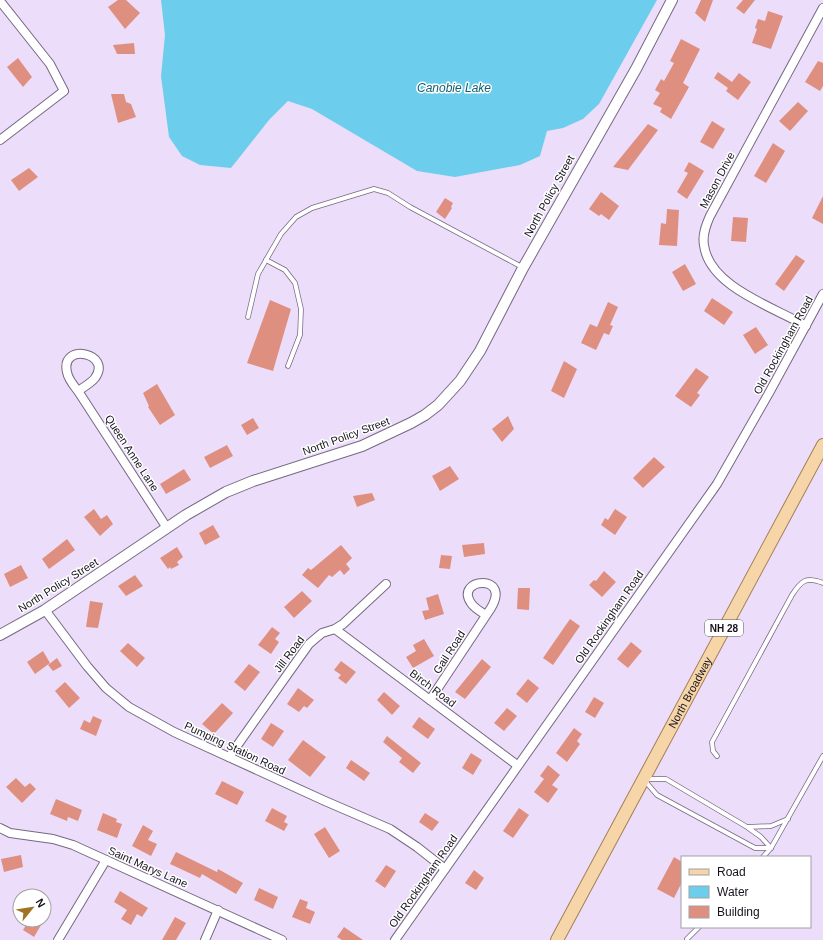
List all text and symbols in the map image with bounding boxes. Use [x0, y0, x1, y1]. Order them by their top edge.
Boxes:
water label: Canobie Lake [417, 81, 491, 95]
street label: Mason Drive [697, 150, 737, 210]
street label: North Policy Street [522, 153, 576, 239]
street label: Old Rockingham Road [751, 294, 815, 396]
street label: Queen Anne Lane [103, 413, 161, 493]
street label: North Policy Street [301, 415, 391, 457]
street label: North Policy Street [16, 556, 100, 614]
street label: Old Rockingham Road [572, 568, 646, 666]
road number: NH 28 [705, 620, 743, 636]
street label: Gail Road [431, 628, 467, 676]
street label: Jill Road [272, 634, 306, 674]
street label: North Broadway [666, 654, 714, 730]
street label: Birch Road [408, 667, 458, 709]
street label: Pumping Station Road [183, 719, 287, 777]
street label: Old Rockingham Road [386, 832, 460, 930]
street label: Saint Marys Lane [106, 844, 190, 890]
legend [681, 856, 811, 928]
text: Road [717, 865, 746, 879]
text: Water [717, 885, 749, 899]
north arrow [12, 888, 52, 928]
text: N [33, 897, 48, 909]
text: Building [717, 905, 760, 919]

